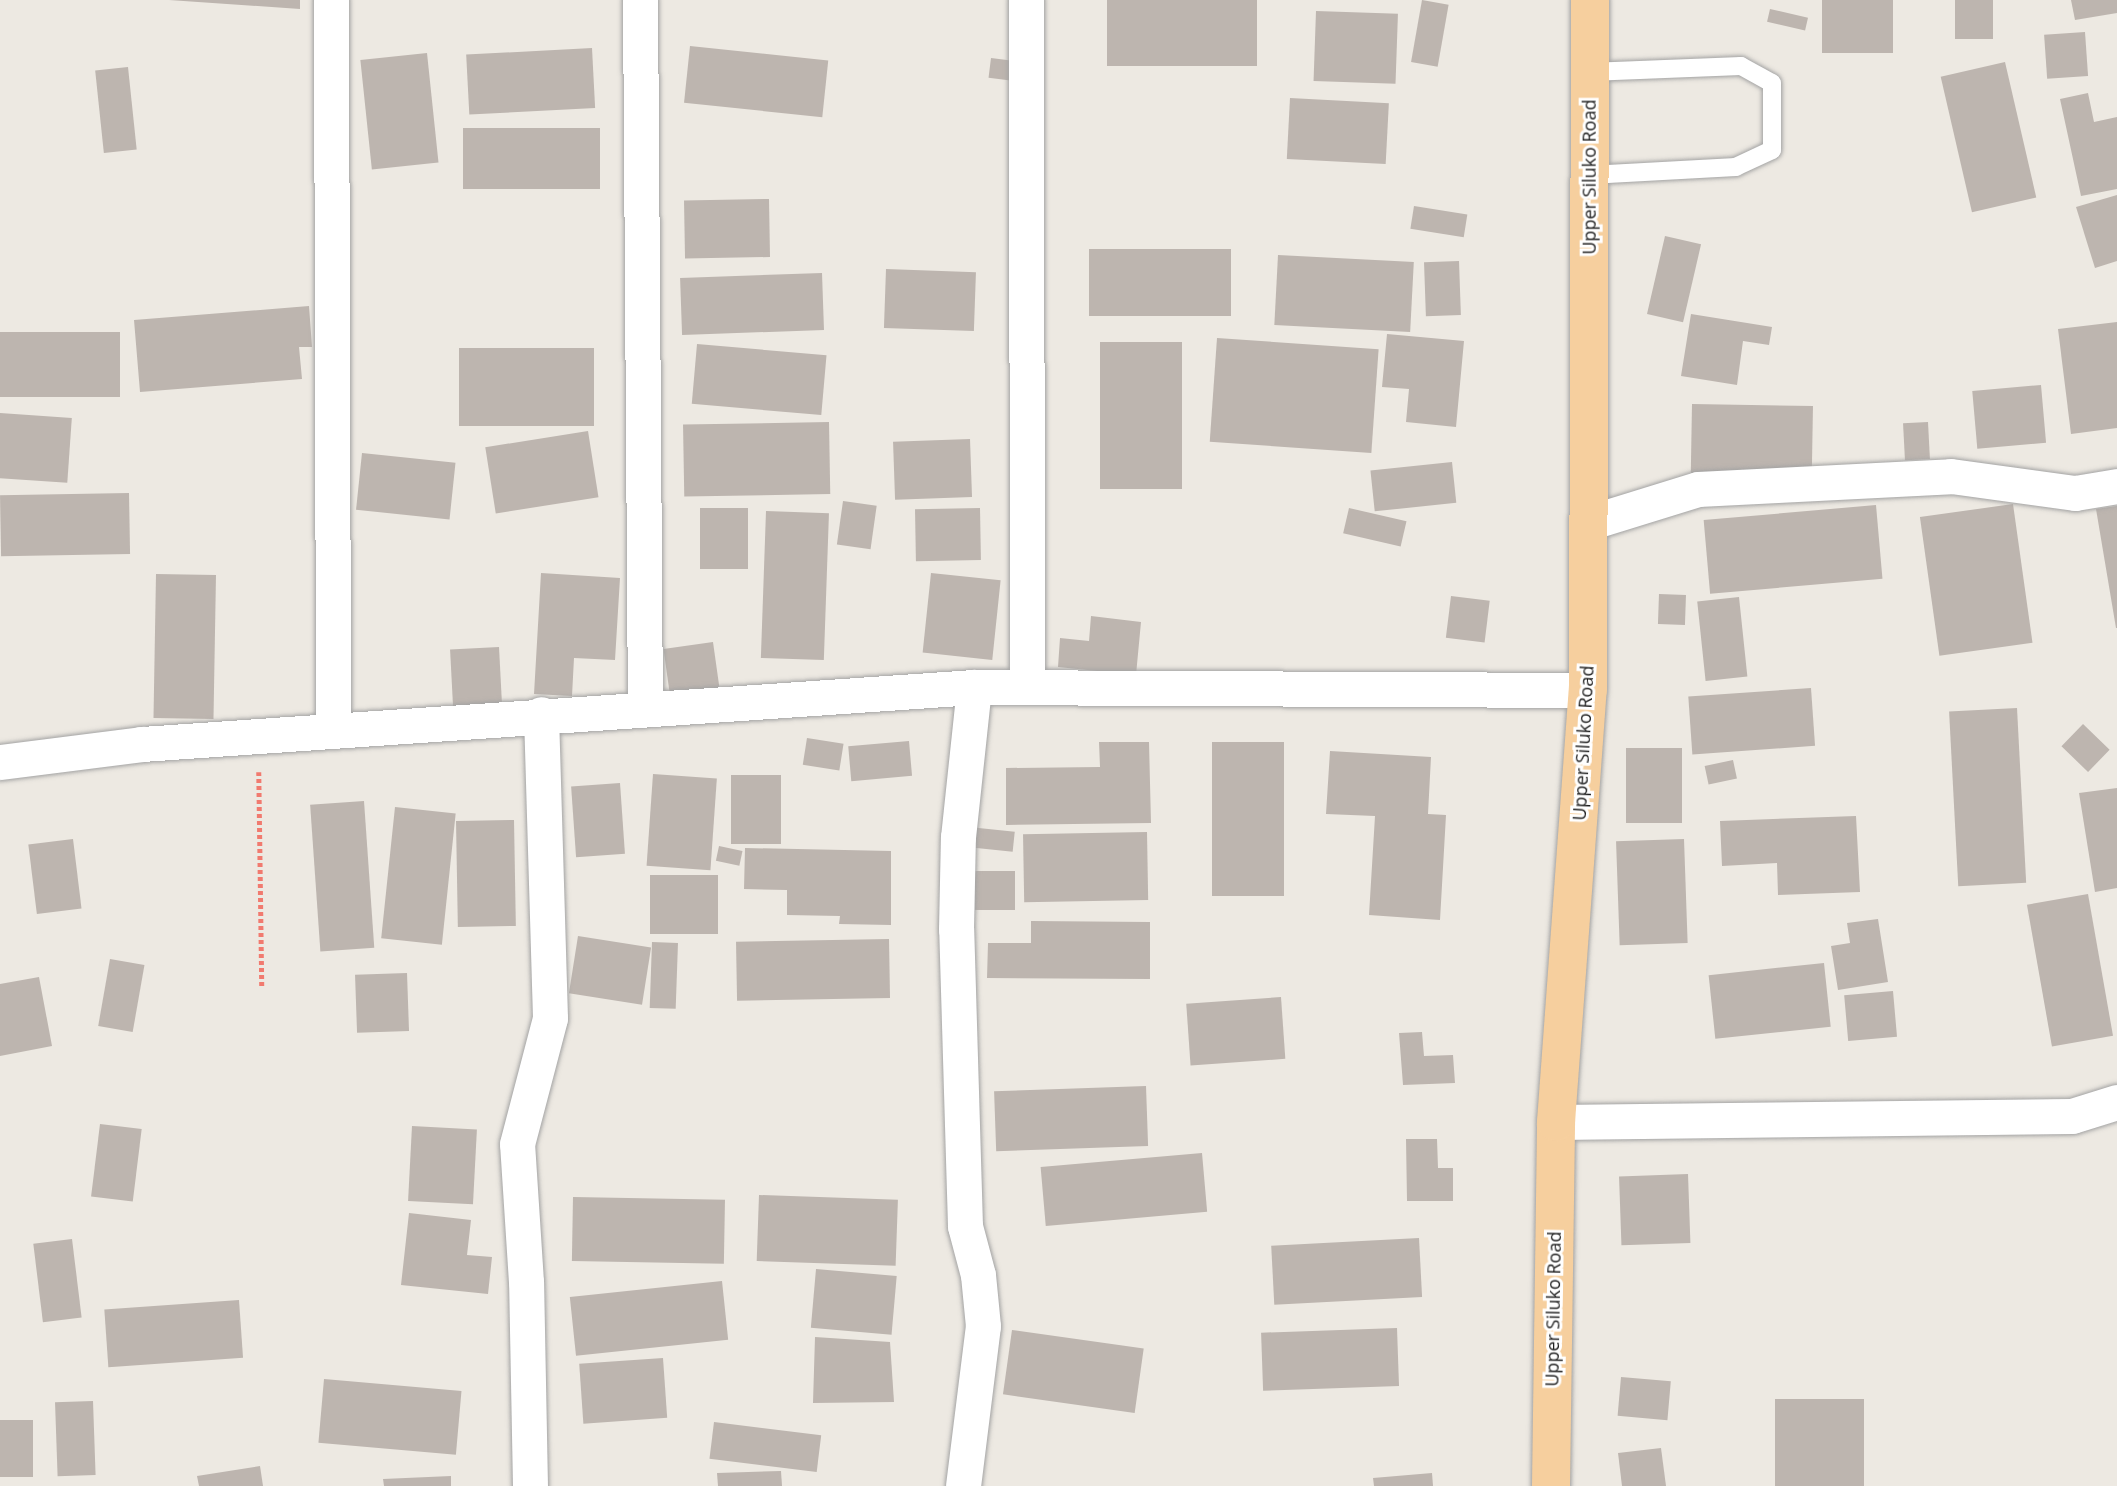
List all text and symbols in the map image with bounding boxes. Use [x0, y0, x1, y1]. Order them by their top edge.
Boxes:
street label: Upper Siluko Road [1578, 99, 1600, 255]
street label: Upper Siluko Road [1568, 665, 1598, 821]
street label: Upper Siluko Road [1541, 1231, 1565, 1387]

